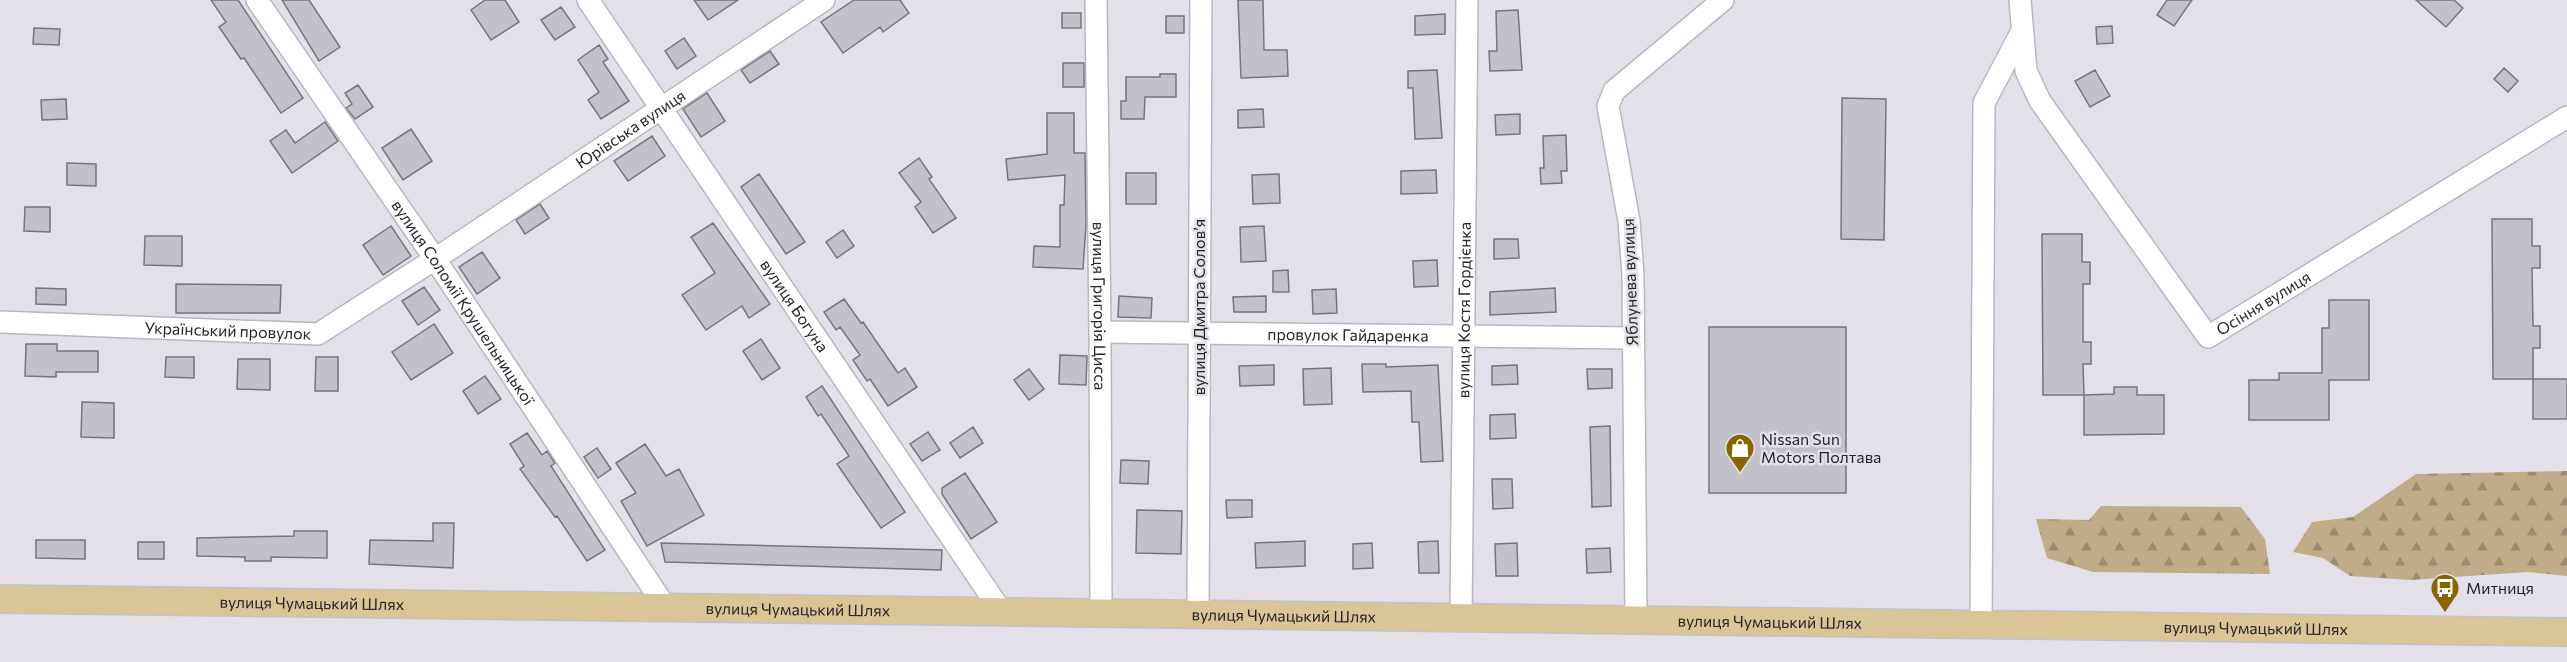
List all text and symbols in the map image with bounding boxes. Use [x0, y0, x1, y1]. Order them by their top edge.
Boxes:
street label: Юрівська вулиця [572, 85, 689, 172]
street label: вулиця Соломії Крушельницької [388, 196, 539, 409]
street label: Яблунева вулиця [1618, 218, 1641, 346]
street label: вулиця Дмитра Соловʼя [1189, 219, 1208, 395]
street label: вулиця Григорія Цисса [1090, 221, 1110, 390]
street label: вулиця Костя Гордієнка [1453, 222, 1474, 398]
street label: вулиця Богуна [757, 255, 833, 355]
street label: Осіння вулиця [2212, 267, 2314, 339]
street label: Український провулок [144, 317, 312, 343]
street label: провулок Гайдаренка [1267, 324, 1429, 345]
place label: Nissan Sun Motors Полтава [1761, 429, 1881, 466]
shop icon: Nissan Sun Motors Полтава [1724, 432, 1756, 474]
bus stop icon: Митниця [2429, 572, 2461, 614]
place label: Митниця [2466, 578, 2534, 597]
street label: вулиця Чумацький Шлях [220, 592, 405, 613]
street label: вулиця Чумацький Шлях [706, 598, 891, 619]
street label: вулиця Чумацький Шлях [1191, 604, 1377, 626]
street label: вулиця Чумацький Шлях [1677, 611, 1863, 632]
street label: вулиця Чумацький Шлях [2163, 617, 2349, 638]

